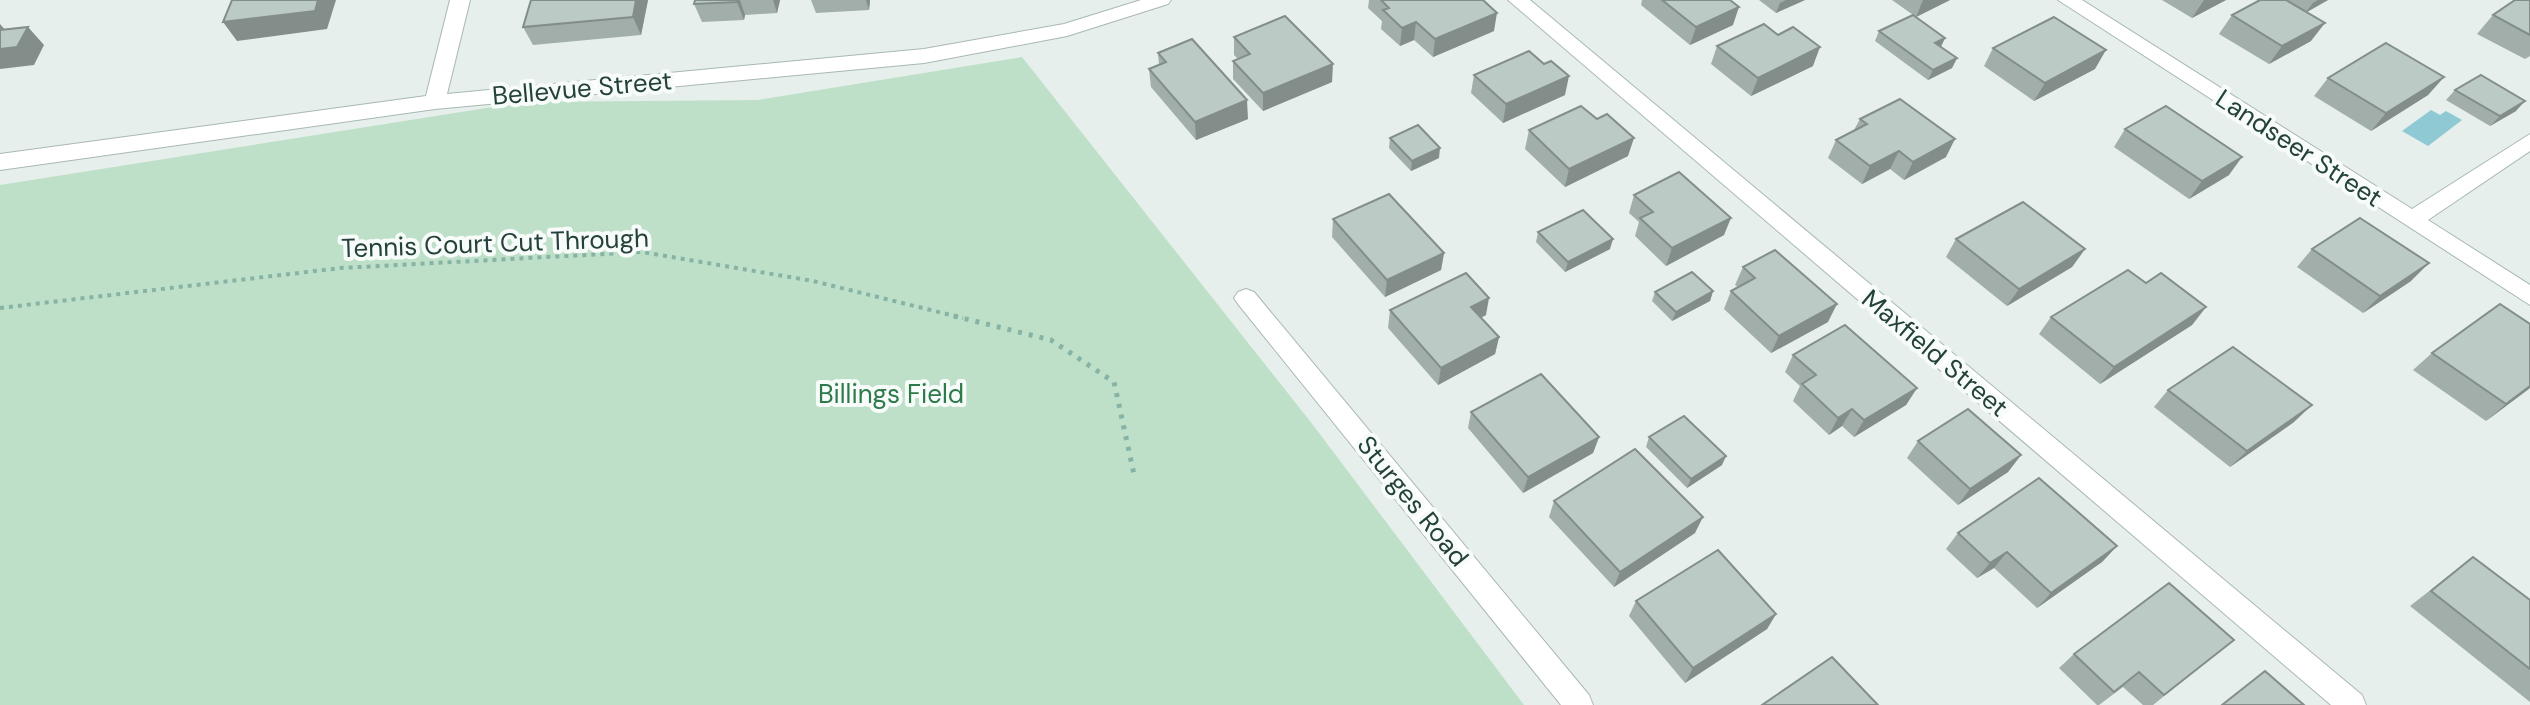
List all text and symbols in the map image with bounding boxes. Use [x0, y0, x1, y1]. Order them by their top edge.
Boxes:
street label: Bellevue Street [491, 63, 673, 113]
street label: Landseer Street [2209, 81, 2389, 215]
street label: Tennis Court Cut Through [341, 221, 649, 265]
street label: Maxfield Street [1855, 282, 2015, 424]
park label: Billings Field [818, 377, 964, 411]
street label: Sturges Road [1350, 429, 1476, 573]

